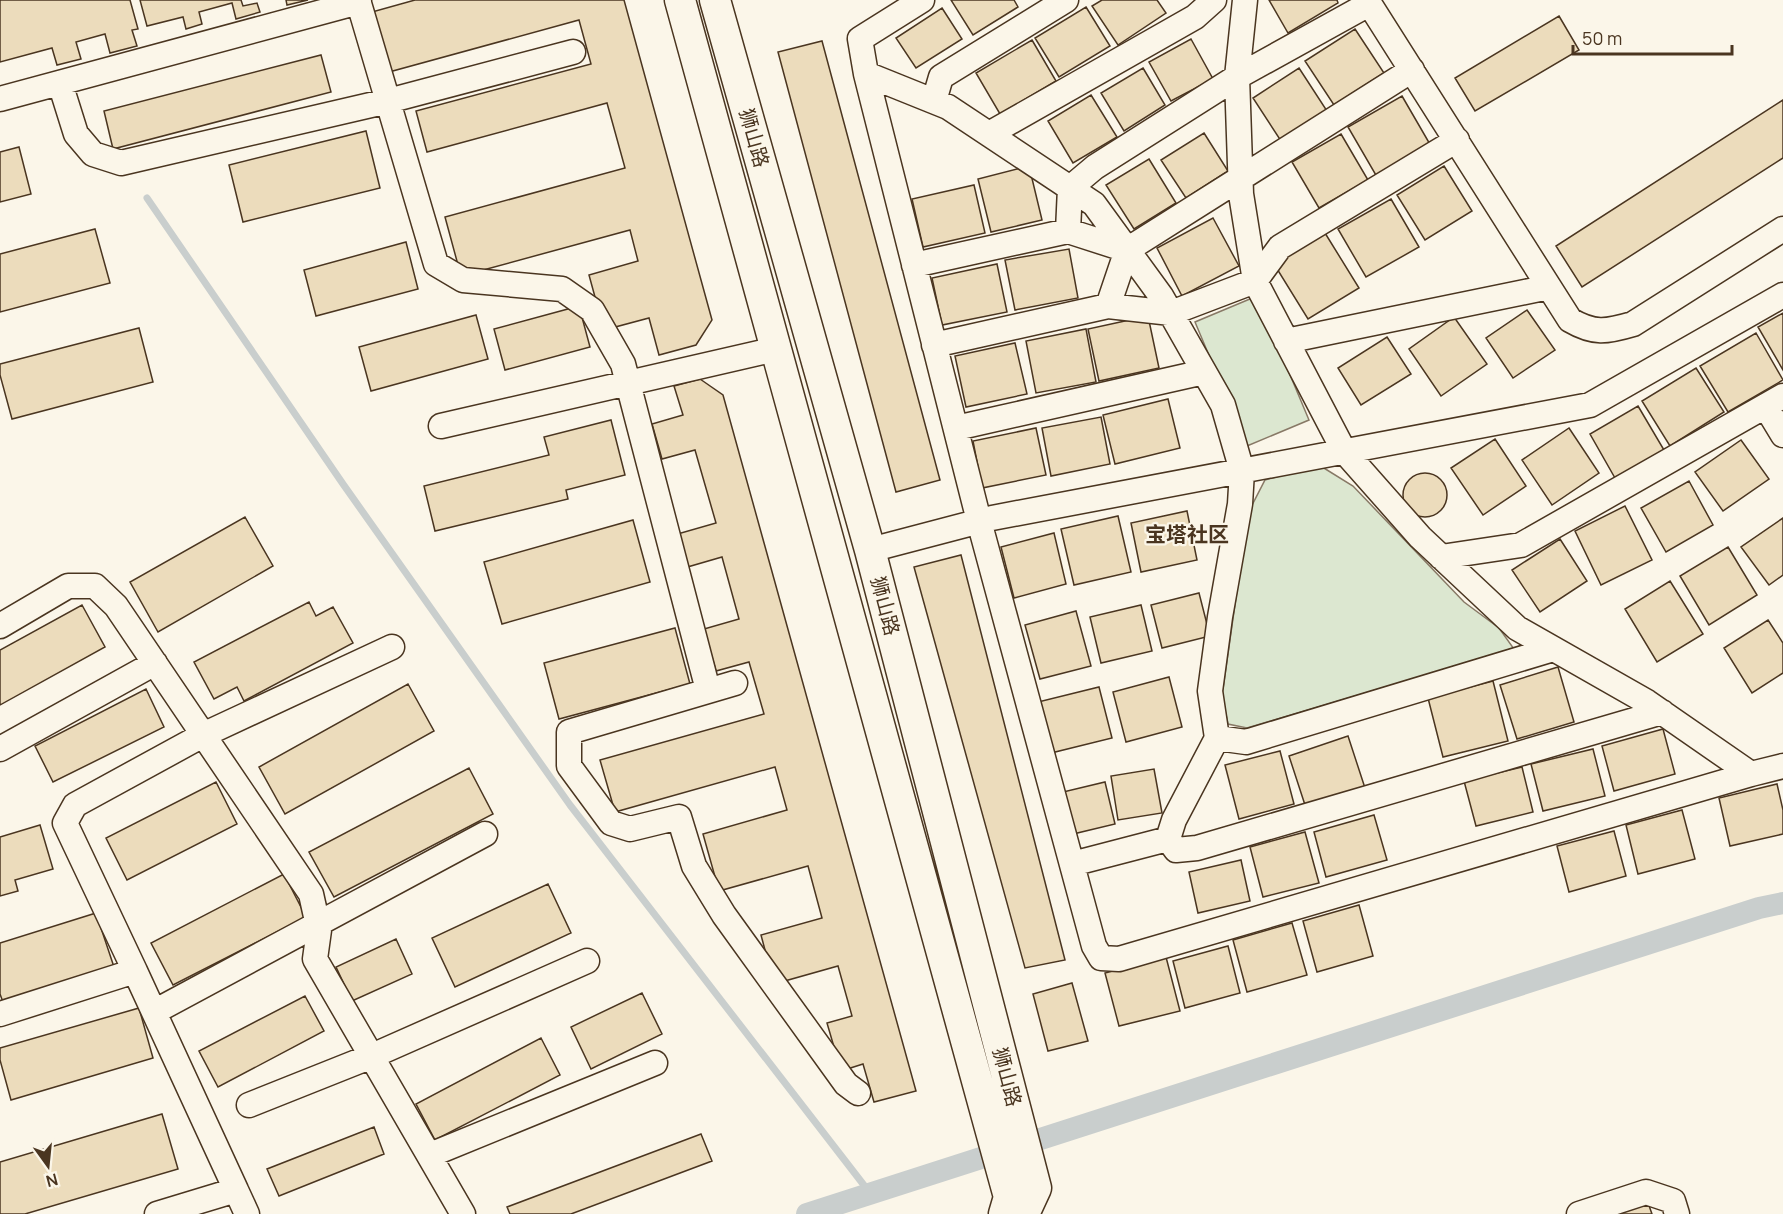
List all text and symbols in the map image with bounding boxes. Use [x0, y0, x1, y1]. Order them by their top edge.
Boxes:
scale bar [1573, 18, 1732, 56]
text: 50 m [1582, 26, 1622, 50]
street label: 狮山路 [733, 105, 776, 170]
district label: 宝塔社区 [1145, 520, 1229, 548]
street label: 狮山路 [865, 573, 906, 638]
street label: 狮山路 [987, 1044, 1028, 1109]
north arrow [18, 1136, 78, 1196]
text: N [43, 1168, 60, 1193]

